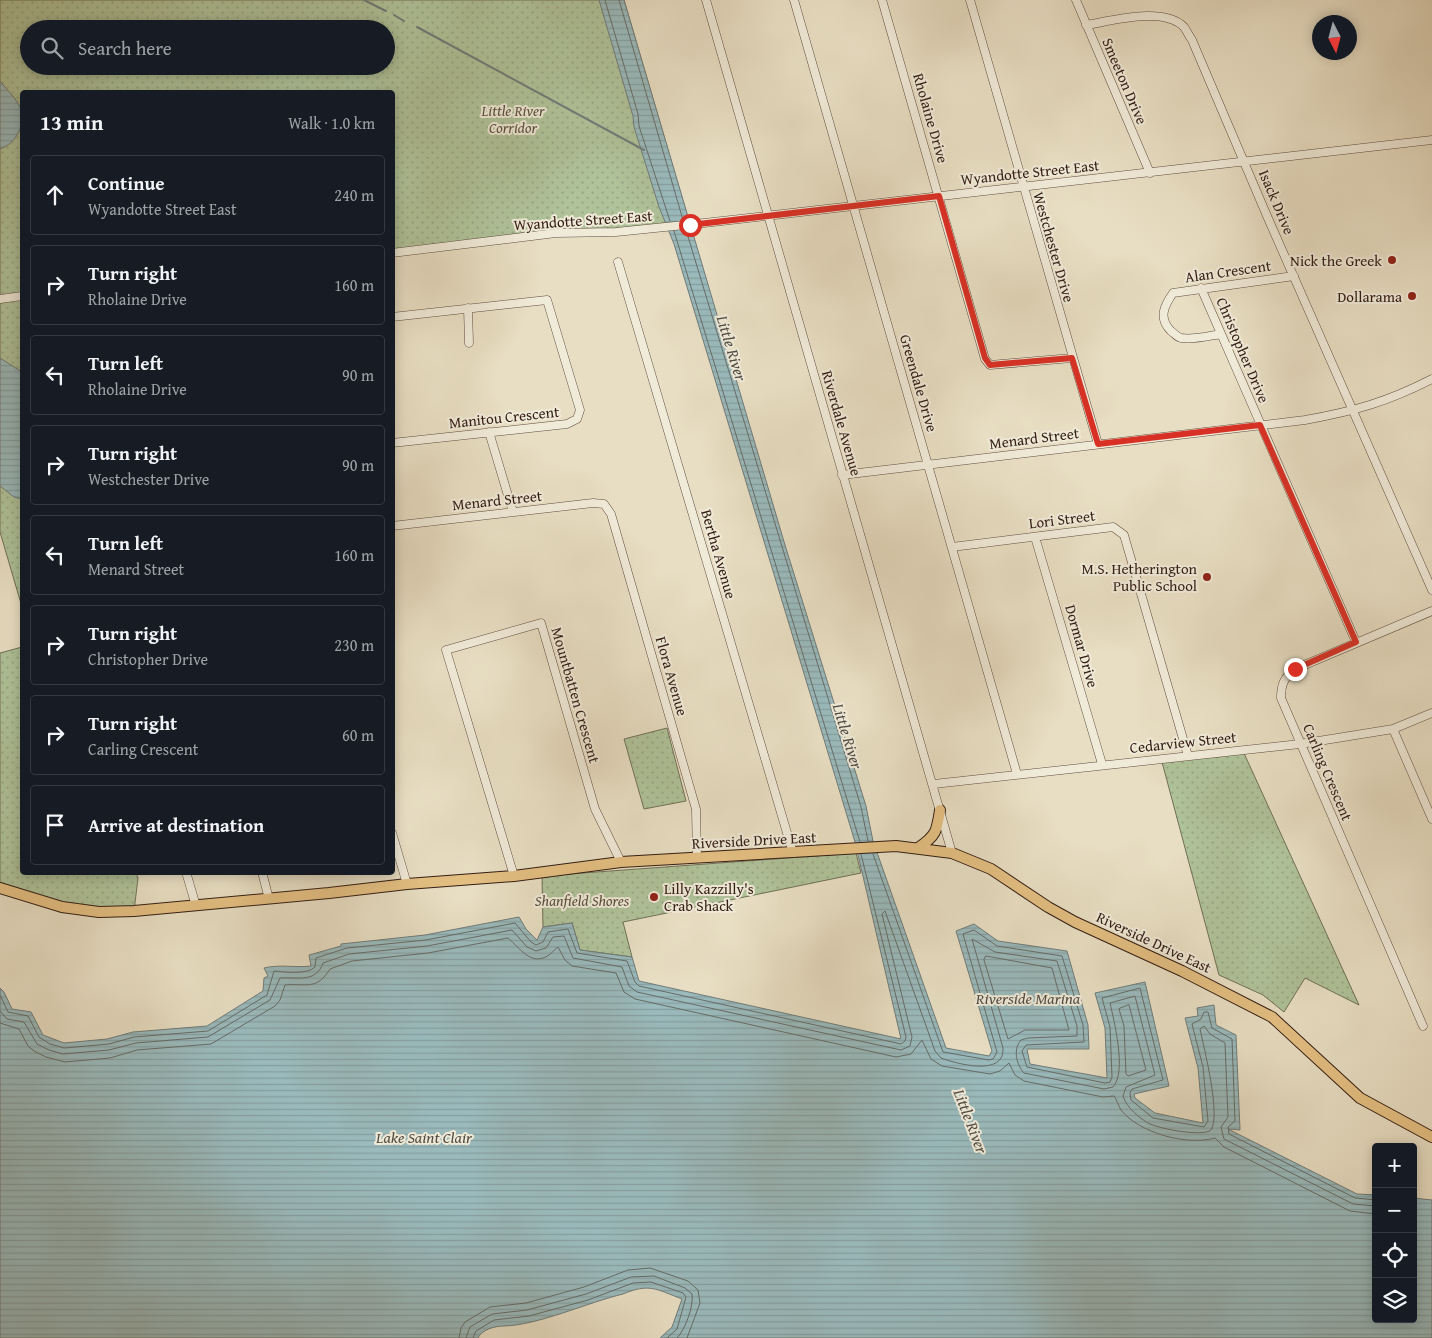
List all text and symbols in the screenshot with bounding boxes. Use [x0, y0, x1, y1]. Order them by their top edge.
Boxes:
north arrow [1312, 15, 1357, 60]
search box [20, 20, 395, 75]
icon: search [38, 34, 66, 62]
text: Search here [78, 34, 172, 62]
street label: Smeeton Drive [1097, 35, 1153, 127]
street label: Rholaine Drive [908, 71, 954, 165]
park label: Little River Corridor [480, 100, 545, 138]
text: 13 min [40, 107, 103, 138]
text: Walk · 1.0 km [288, 111, 375, 135]
street label: Wyandotte Street East [960, 154, 1101, 190]
street label: Isack Drive [1254, 166, 1300, 238]
text: Continue [88, 169, 165, 197]
icon: ahead [41, 181, 69, 209]
text: 240 m [334, 183, 374, 207]
street label: Westchester Drive [1028, 189, 1080, 305]
text: Wyandotte Street East [88, 197, 237, 221]
street label: Wyandotte Street East [513, 205, 654, 235]
route start [679, 214, 702, 237]
place label: Nick the Greek [1290, 250, 1382, 271]
street label: Alan Crescent [1184, 254, 1273, 287]
marker: Nick the Greek [1386, 254, 1398, 266]
text: Turn right [88, 259, 177, 287]
icon: right [41, 271, 69, 299]
text: 160 m [334, 273, 374, 297]
place label: Dollarama [1337, 286, 1402, 307]
text: Rholaine Drive [88, 287, 187, 311]
marker: Dollarama [1406, 290, 1418, 302]
street label: Christopher Drive [1211, 294, 1275, 406]
water label: Little River [710, 311, 754, 385]
street label: Greendale Drive [895, 332, 943, 434]
text: Turn left [88, 349, 163, 377]
icon: left [41, 361, 69, 389]
text: 90 m [342, 363, 374, 387]
street label: Riverdale Avenue [817, 368, 867, 478]
text: Rholaine Drive [88, 377, 187, 401]
street label: Manitou Crescent [448, 401, 561, 433]
street label: Menard Street [988, 422, 1081, 454]
text: Turn right [88, 439, 177, 467]
icon: right [41, 451, 69, 479]
text: 90 m [342, 453, 374, 477]
text: Westchester Drive [88, 467, 209, 491]
street label: Menard Street [451, 485, 544, 515]
street label: Lori Street [1028, 504, 1097, 533]
street label: Bertha Avenue [696, 507, 742, 601]
text: Turn left [88, 529, 163, 557]
icon: left [41, 541, 69, 569]
text: 160 m [334, 543, 374, 567]
text: Menard Street [88, 557, 184, 581]
place label: M.S. Hetherington Public School [1081, 558, 1198, 596]
marker: M.S. Hetherington Public School [1201, 571, 1213, 583]
street label: Dormar Drive [1060, 602, 1104, 690]
text: Turn right [88, 619, 177, 647]
street label: Mountbatten Crescent [547, 625, 606, 766]
icon: right [41, 631, 69, 659]
text: 230 m [334, 633, 374, 657]
street label: Flora Avenue [651, 634, 693, 718]
text: Christopher Drive [88, 647, 208, 671]
route end [1284, 658, 1307, 681]
water label: Little River [826, 699, 870, 773]
text: Turn right [88, 709, 177, 737]
street label: Carling Crescent [1298, 720, 1358, 824]
icon: right [41, 721, 69, 749]
text: 60 m [342, 723, 374, 747]
street label: Cedarview Street [1129, 726, 1238, 758]
text: Carling Crescent [88, 737, 198, 761]
icon: arrive [41, 811, 69, 839]
text: Arrive at destination [88, 811, 264, 839]
street label: Riverside Drive East [691, 826, 817, 854]
place label: Lilly Kazzilly's Crab Shack [664, 878, 754, 916]
park label: Shanfield Shores [535, 890, 630, 911]
marker: Lilly Kazzilly's Crab Shack [648, 891, 660, 903]
street label: Riverside Drive East [1093, 906, 1216, 978]
water label: Riverside Marina [975, 986, 1081, 1010]
water label: Little River [947, 1084, 995, 1158]
water label: Lake Saint Clair [375, 1125, 473, 1149]
map controls [1372, 1143, 1417, 1323]
button: + [1372, 1143, 1417, 1188]
button: − [1372, 1188, 1417, 1233]
button: locate [1372, 1233, 1417, 1278]
button: layers [1372, 1278, 1417, 1323]

